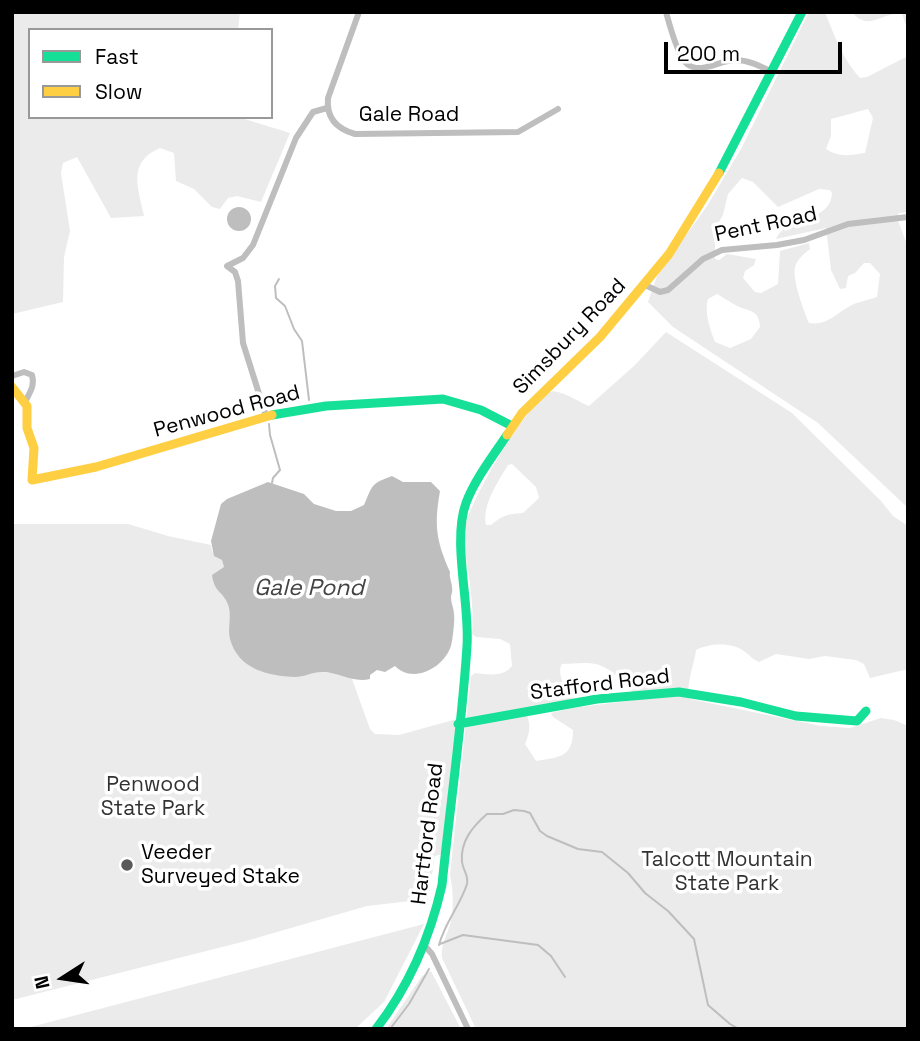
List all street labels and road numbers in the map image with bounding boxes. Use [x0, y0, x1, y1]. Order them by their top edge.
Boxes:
street label: Gale Road [359, 102, 459, 128]
street label: Pent Road [713, 202, 819, 248]
street label: Simsbury Road [508, 274, 632, 400]
street label: Penwood Road [151, 380, 303, 444]
street label: Stafford Road [529, 664, 671, 706]
street label: Hartford Road [407, 762, 449, 906]

